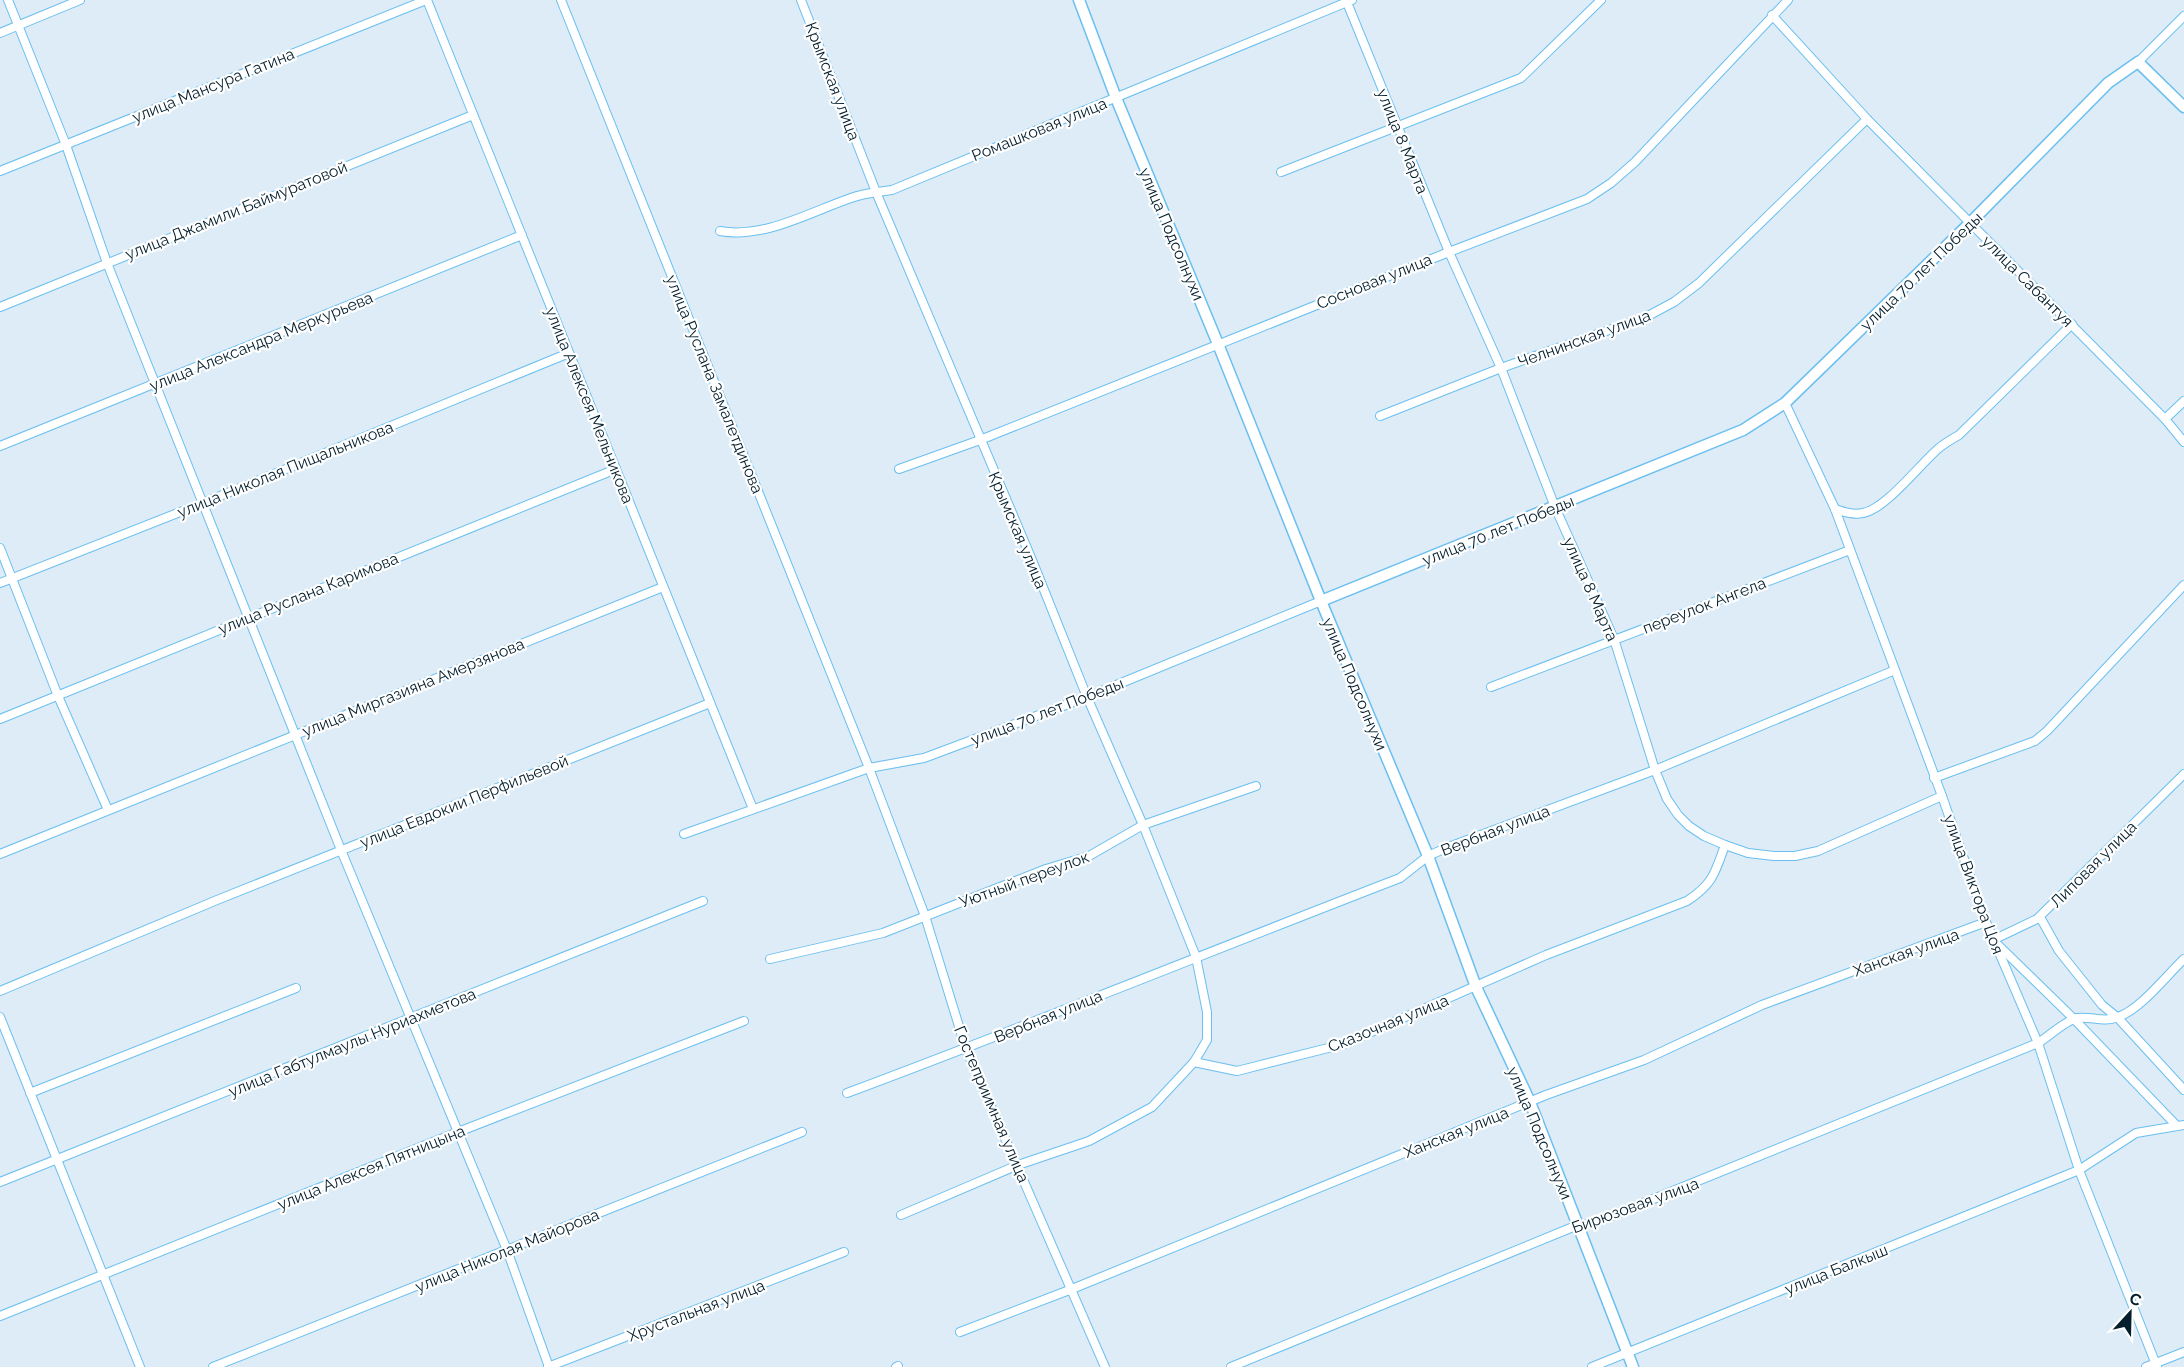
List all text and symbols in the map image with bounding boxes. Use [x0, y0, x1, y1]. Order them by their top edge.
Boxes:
street label: Крымская улица [801, 19, 864, 143]
street label: улица Мансура Гатина [129, 44, 297, 127]
street label: улица 8 Марта [1373, 86, 1432, 197]
street label: Ромашковая улица [969, 94, 1110, 165]
street label: улица Джамили Баймуратовой [122, 157, 350, 264]
street label: улица Подсолнухи [1135, 165, 1208, 303]
street label: улица 70 лет Победы [1856, 208, 1986, 335]
street label: улица Сабантуя [1978, 232, 2077, 331]
street label: Сосновая улица [1314, 250, 1435, 313]
street label: улица Руслана Замалетдинова [662, 272, 767, 496]
street label: улица Александра Меркурьева [147, 288, 376, 395]
street label: улица Алексея Мельникова [541, 304, 638, 506]
street label: Челнинская улица [1515, 306, 1653, 371]
street label: улица Николая Пищальникова [174, 417, 396, 522]
street label: Крымская улица [984, 469, 1051, 591]
street label: улица 70 лет Победы [1419, 491, 1577, 570]
street label: улица 8 Марта [1559, 534, 1622, 644]
street label: улица Руслана Каримова [215, 549, 401, 638]
street label: переулок Ангела [1640, 573, 1769, 638]
street label: улица Подсолнухи [1318, 615, 1391, 753]
street label: улица Миргазияна Амерзянова [299, 634, 527, 741]
street label: улица 70 лет Победы [968, 674, 1126, 749]
street label: улица Евдокии Перфильевой [357, 751, 571, 852]
street label: Вербная улица [1438, 801, 1552, 860]
street label: улица Виктора Цоя [1939, 812, 2008, 957]
street label: Липовая улица [2046, 817, 2140, 911]
street label: Уютный переулок [957, 847, 1092, 912]
street label: Ханская улица [1851, 925, 1962, 980]
street label: улица Габтулмаулы Нуриахметова [226, 984, 479, 1101]
street label: Вербная улица [991, 986, 1105, 1047]
street label: Сказочная улица [1325, 991, 1451, 1056]
street label: Гостеприимная улица [950, 1023, 1033, 1185]
street label: улица Подсолнухи [1503, 1064, 1576, 1202]
street label: Ханская улица [1401, 1103, 1511, 1162]
street label: улица Алексея Пятницына [275, 1121, 468, 1214]
street label: Бирюзовая улица [1569, 1174, 1701, 1237]
street label: улица Николая Майорова [412, 1205, 602, 1296]
street label: улица Балкыш [1782, 1240, 1891, 1299]
street label: Хрустальная улица [625, 1276, 767, 1345]
north arrow [2100, 1283, 2160, 1343]
text: С [2127, 1289, 2144, 1310]

